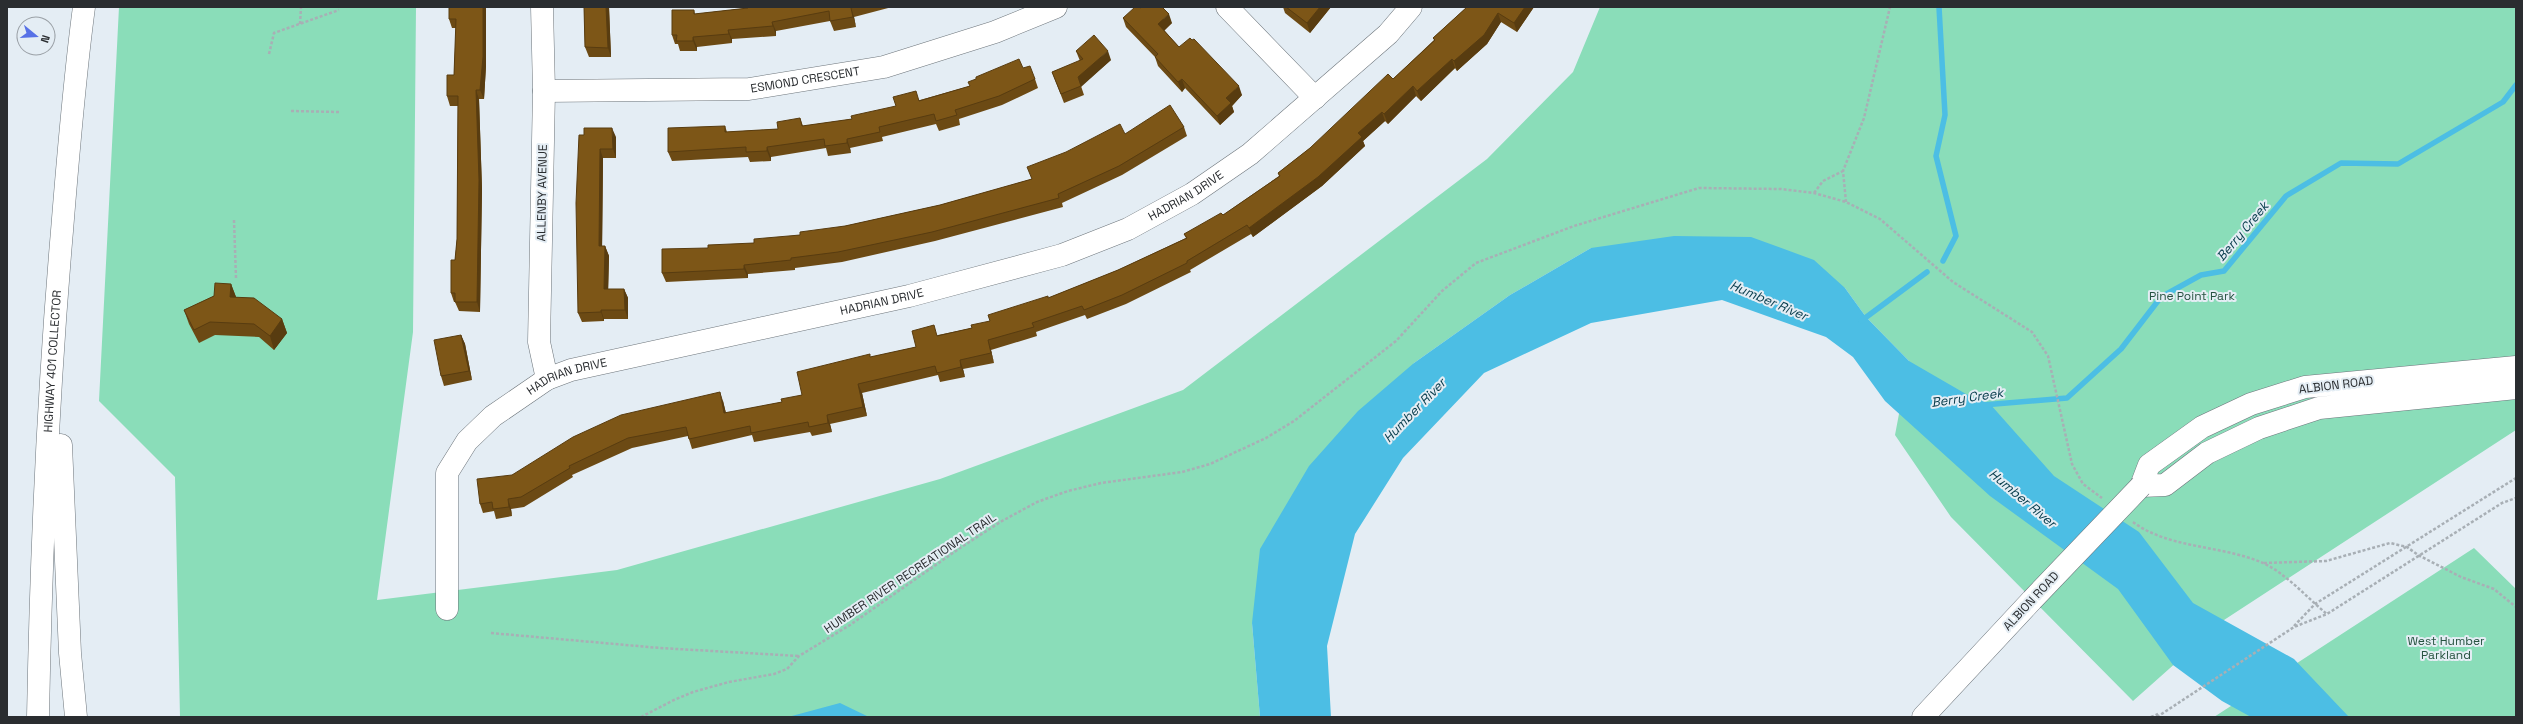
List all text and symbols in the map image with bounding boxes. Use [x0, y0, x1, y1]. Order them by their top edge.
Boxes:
north arrow [16, 16, 56, 56]
text: N [38, 33, 53, 45]
street label: ESMOND CRESCENT [749, 63, 861, 97]
street label: ALLENBY AVENUE [533, 144, 551, 242]
street label: HADRIAN DRIVE [1145, 167, 1227, 224]
water label: Berry Creek [2212, 196, 2274, 265]
water label: Humber River [1727, 276, 1812, 325]
street label: HADRIAN DRIVE [838, 284, 926, 319]
park label: Pine Point Park [2149, 288, 2235, 304]
street label: HIGHWAY 401 COLLECTOR [40, 290, 65, 433]
street label: HADRIAN DRIVE [524, 354, 609, 399]
street label: ALBION ROAD [2298, 372, 2374, 398]
water label: Humber River [1380, 373, 1451, 446]
water label: Berry Creek [1930, 384, 2006, 411]
water label: Humber River [1986, 465, 2061, 533]
street label: HUMBER RIVER RECREATIONAL TRAIL [821, 509, 999, 637]
street label: ALBION ROAD [2000, 568, 2062, 634]
park label: West Humber Parkland [2407, 633, 2485, 663]

